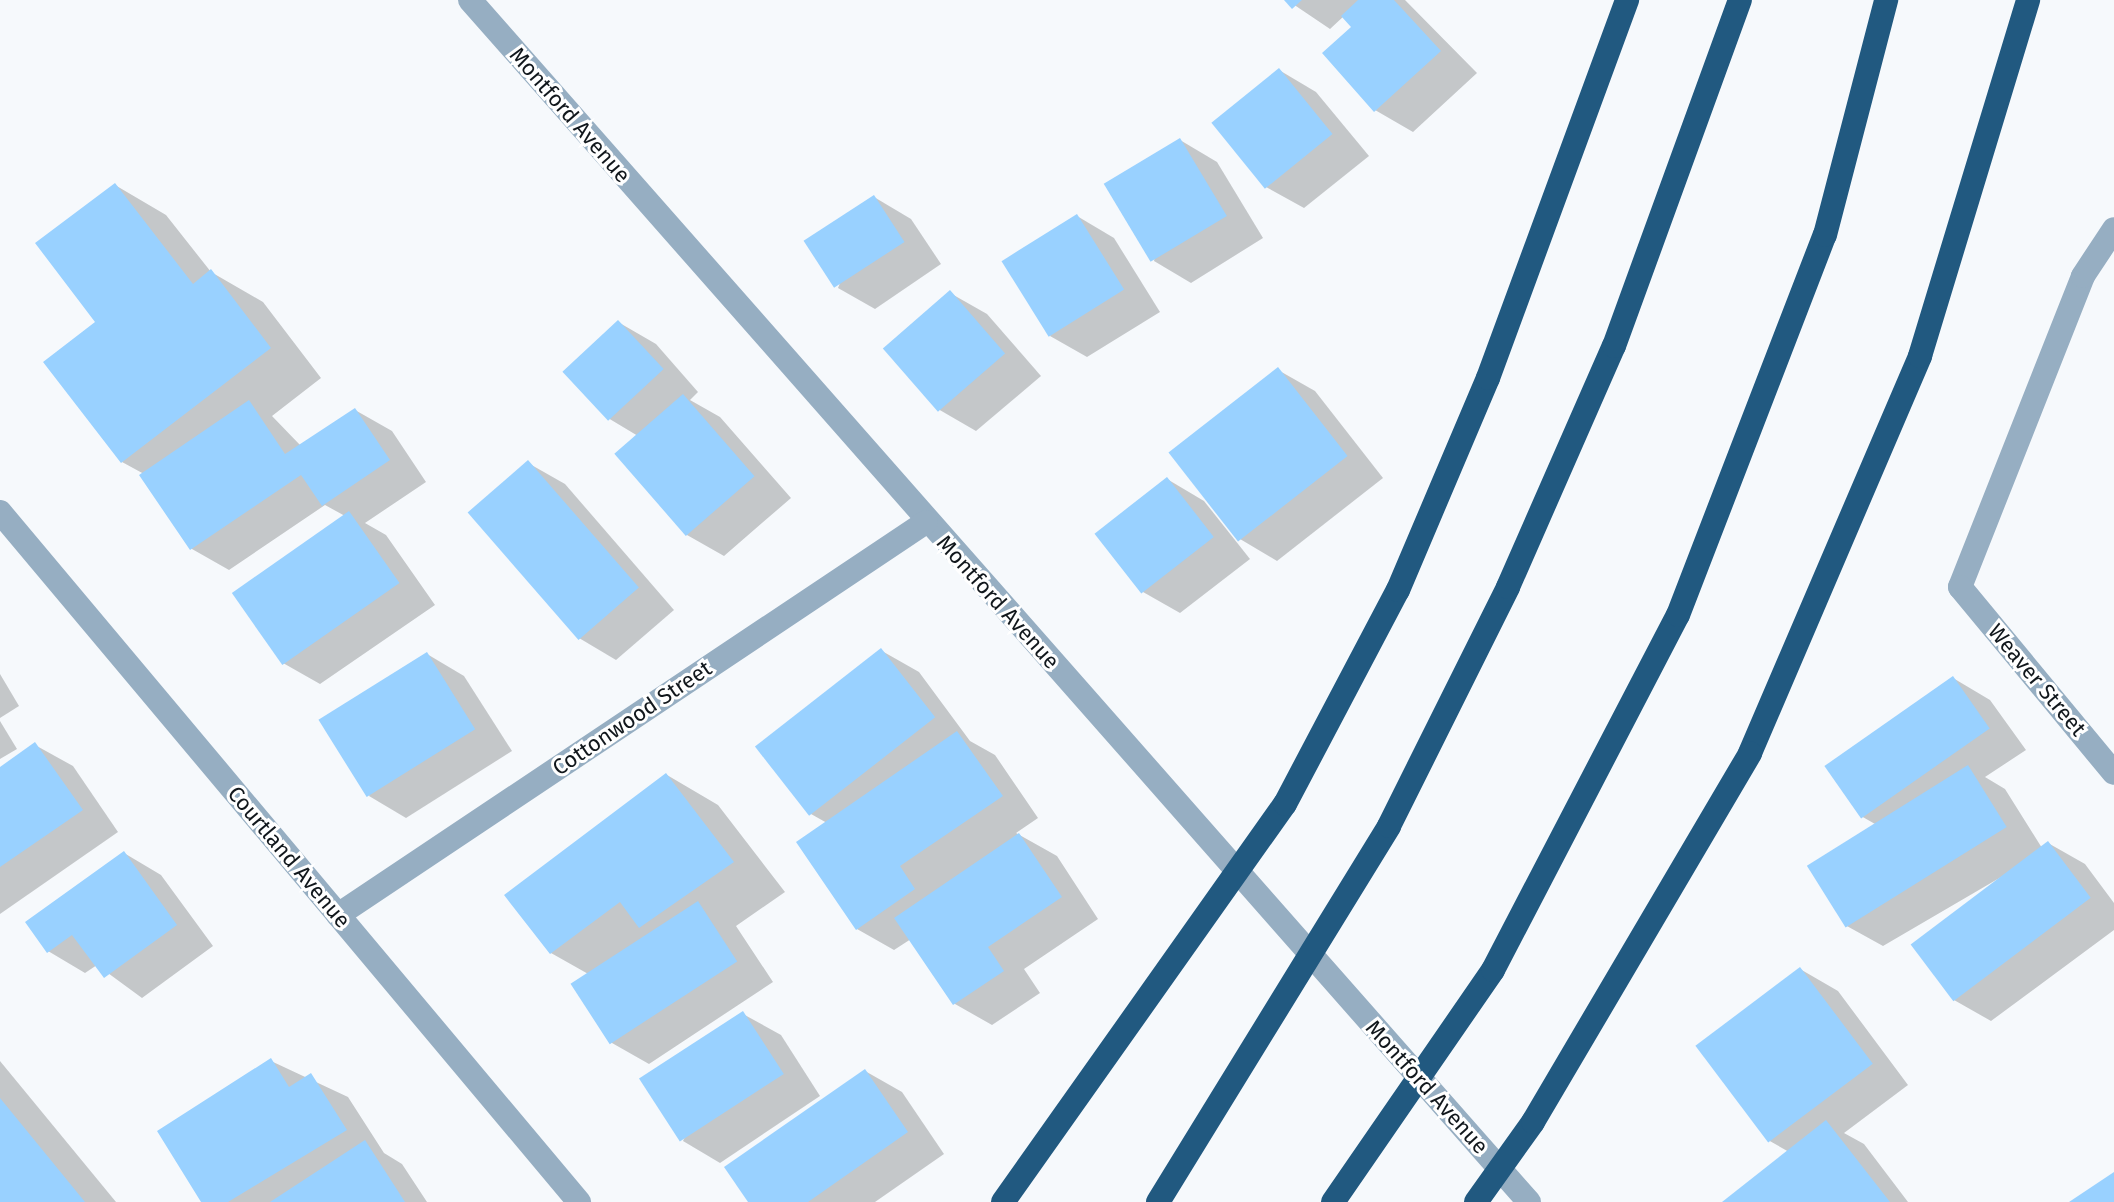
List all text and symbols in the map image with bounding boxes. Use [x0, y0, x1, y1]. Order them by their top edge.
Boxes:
street label: Montford Avenue [504, 42, 636, 188]
street label: Montford Avenue [931, 530, 1065, 674]
street label: Weaver Street [1983, 619, 2091, 741]
street label: Cottonwood Street [547, 655, 717, 781]
street label: Courtland Avenue [222, 781, 356, 933]
street label: Montford Avenue [1360, 1015, 1494, 1159]

